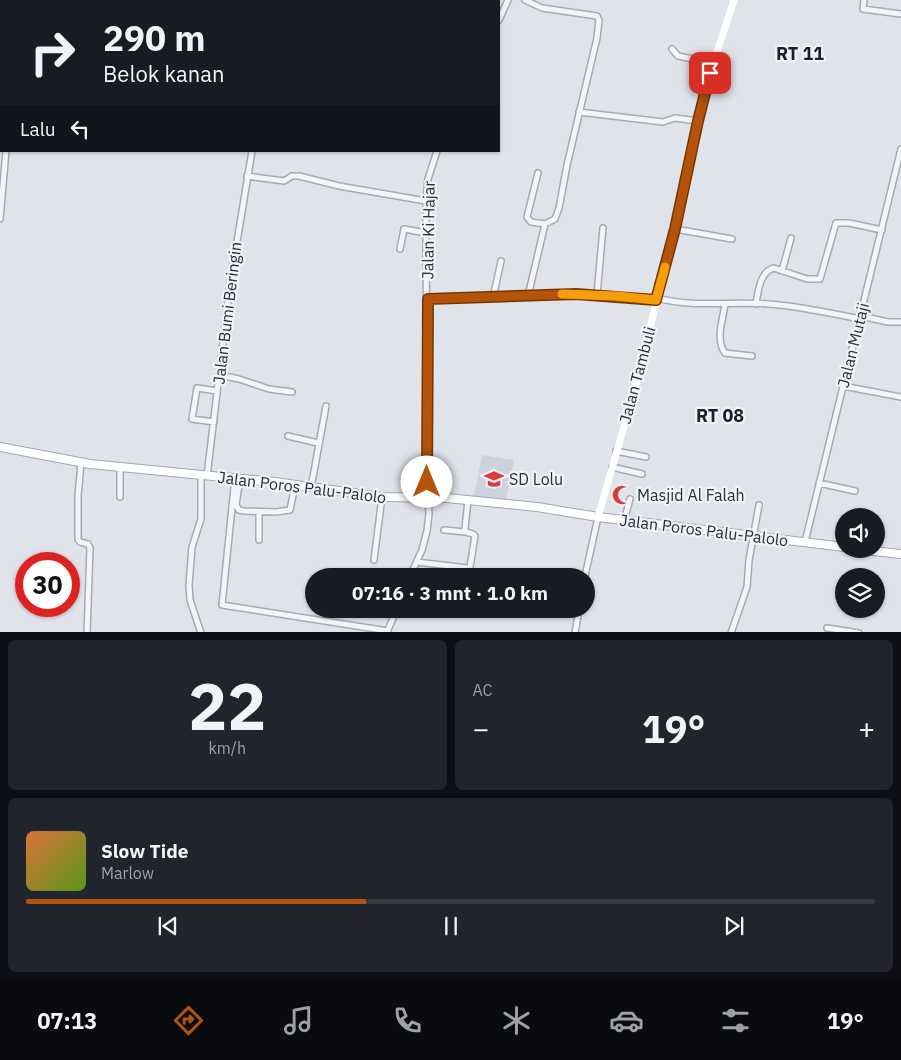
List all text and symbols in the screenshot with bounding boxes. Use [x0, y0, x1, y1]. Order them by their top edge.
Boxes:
text: 290 m [103, 15, 206, 61]
icon: right [20, 20, 85, 85]
district label: RT 11 [776, 42, 824, 65]
pin [689, 52, 731, 94]
text: Belok kanan [103, 59, 225, 88]
icon: arrive [696, 59, 724, 87]
icon: left [66, 115, 94, 143]
text: Lalu [20, 117, 56, 141]
street label: Jalan Ki Hajar [417, 180, 439, 279]
street label: Jalan Bumi Beringin [208, 241, 246, 385]
street label: Jalan Mutaji [833, 301, 873, 389]
street label: Jalan Tambuli [614, 324, 660, 426]
district label: RT 08 [696, 404, 744, 427]
position arrow [400, 455, 452, 507]
street label: Jalan Poros Palu-Palolo [217, 467, 387, 507]
school or university icon: SD Lolu [483, 468, 505, 490]
place label: SD Lolu [509, 469, 563, 489]
mosque icon: Masjid Al Falah [611, 484, 633, 506]
place label: Masjid Al Falah [637, 485, 745, 505]
map controls [835, 508, 885, 618]
button: sound [835, 508, 885, 558]
street label: Jalan Poros Palu-Palolo [619, 510, 789, 550]
speed limit sign: 30 [15, 552, 80, 617]
button: layers [835, 568, 885, 618]
text: 07:16 · 3 mnt · 1.0 km [352, 581, 548, 605]
text: 22 [188, 663, 266, 748]
text: AC [473, 680, 492, 700]
text: 19° [642, 704, 705, 753]
text: − [473, 710, 489, 747]
text: + [858, 710, 875, 747]
text: km/h [208, 738, 246, 758]
text: Slow Tide [101, 839, 188, 863]
text: Marlow [101, 863, 154, 883]
icon: previous [154, 912, 182, 940]
icon: pause [437, 912, 465, 940]
icon: next [720, 912, 748, 940]
icon: directions [171, 1003, 206, 1038]
icon: music [281, 1003, 316, 1038]
icon: phone [390, 1003, 425, 1038]
icon: climate [499, 1003, 534, 1038]
icon: car [609, 1003, 644, 1038]
icon: filters [718, 1003, 753, 1038]
text: 07:13 [37, 1006, 97, 1035]
text: 19° [827, 1006, 864, 1035]

